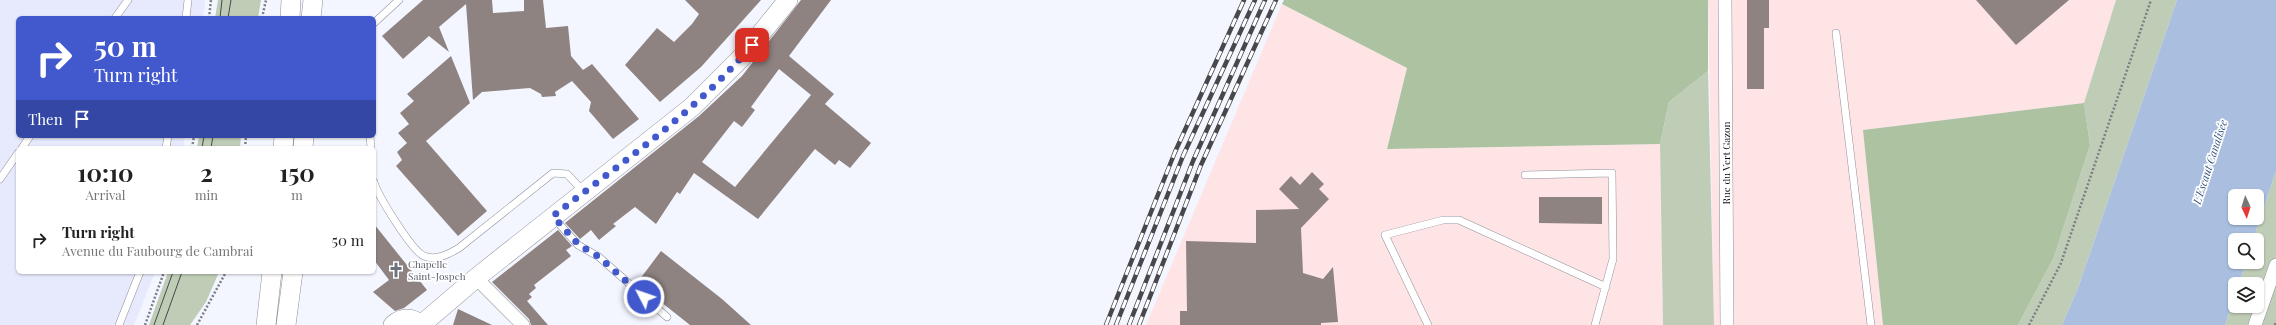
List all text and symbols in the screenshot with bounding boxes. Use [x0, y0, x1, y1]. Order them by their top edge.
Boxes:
text: 50 m [94, 27, 157, 64]
pin [735, 28, 769, 62]
icon: right [28, 32, 80, 84]
icon: arrive [741, 34, 763, 56]
text: Turn right [94, 63, 177, 87]
icon: arrive [71, 108, 93, 130]
text: Then [28, 109, 63, 129]
water label: L'Escaut Canalisée [2189, 117, 2230, 207]
street label: Rue du Vert Gazon [1719, 122, 1733, 204]
text: 10:10 [77, 156, 134, 188]
text: 2 [200, 156, 213, 188]
text: 150 [279, 156, 315, 188]
text: Arrival [85, 186, 125, 203]
text: min [195, 186, 218, 203]
text: m [291, 186, 303, 203]
north arrow [2228, 189, 2264, 225]
map controls [2228, 189, 2264, 313]
text: Turn right [62, 222, 135, 242]
icon: right [28, 229, 50, 251]
text: 50 m [332, 230, 364, 250]
button: search [2228, 233, 2264, 269]
text: Avenue du Faubourg de Cambrai [62, 242, 253, 259]
place label: Chapelle Saint-Jospeh [408, 257, 466, 283]
church icon: Chapelle Saint-Jospeh [387, 261, 405, 279]
position arrow [623, 276, 665, 318]
button: layers [2228, 277, 2264, 313]

